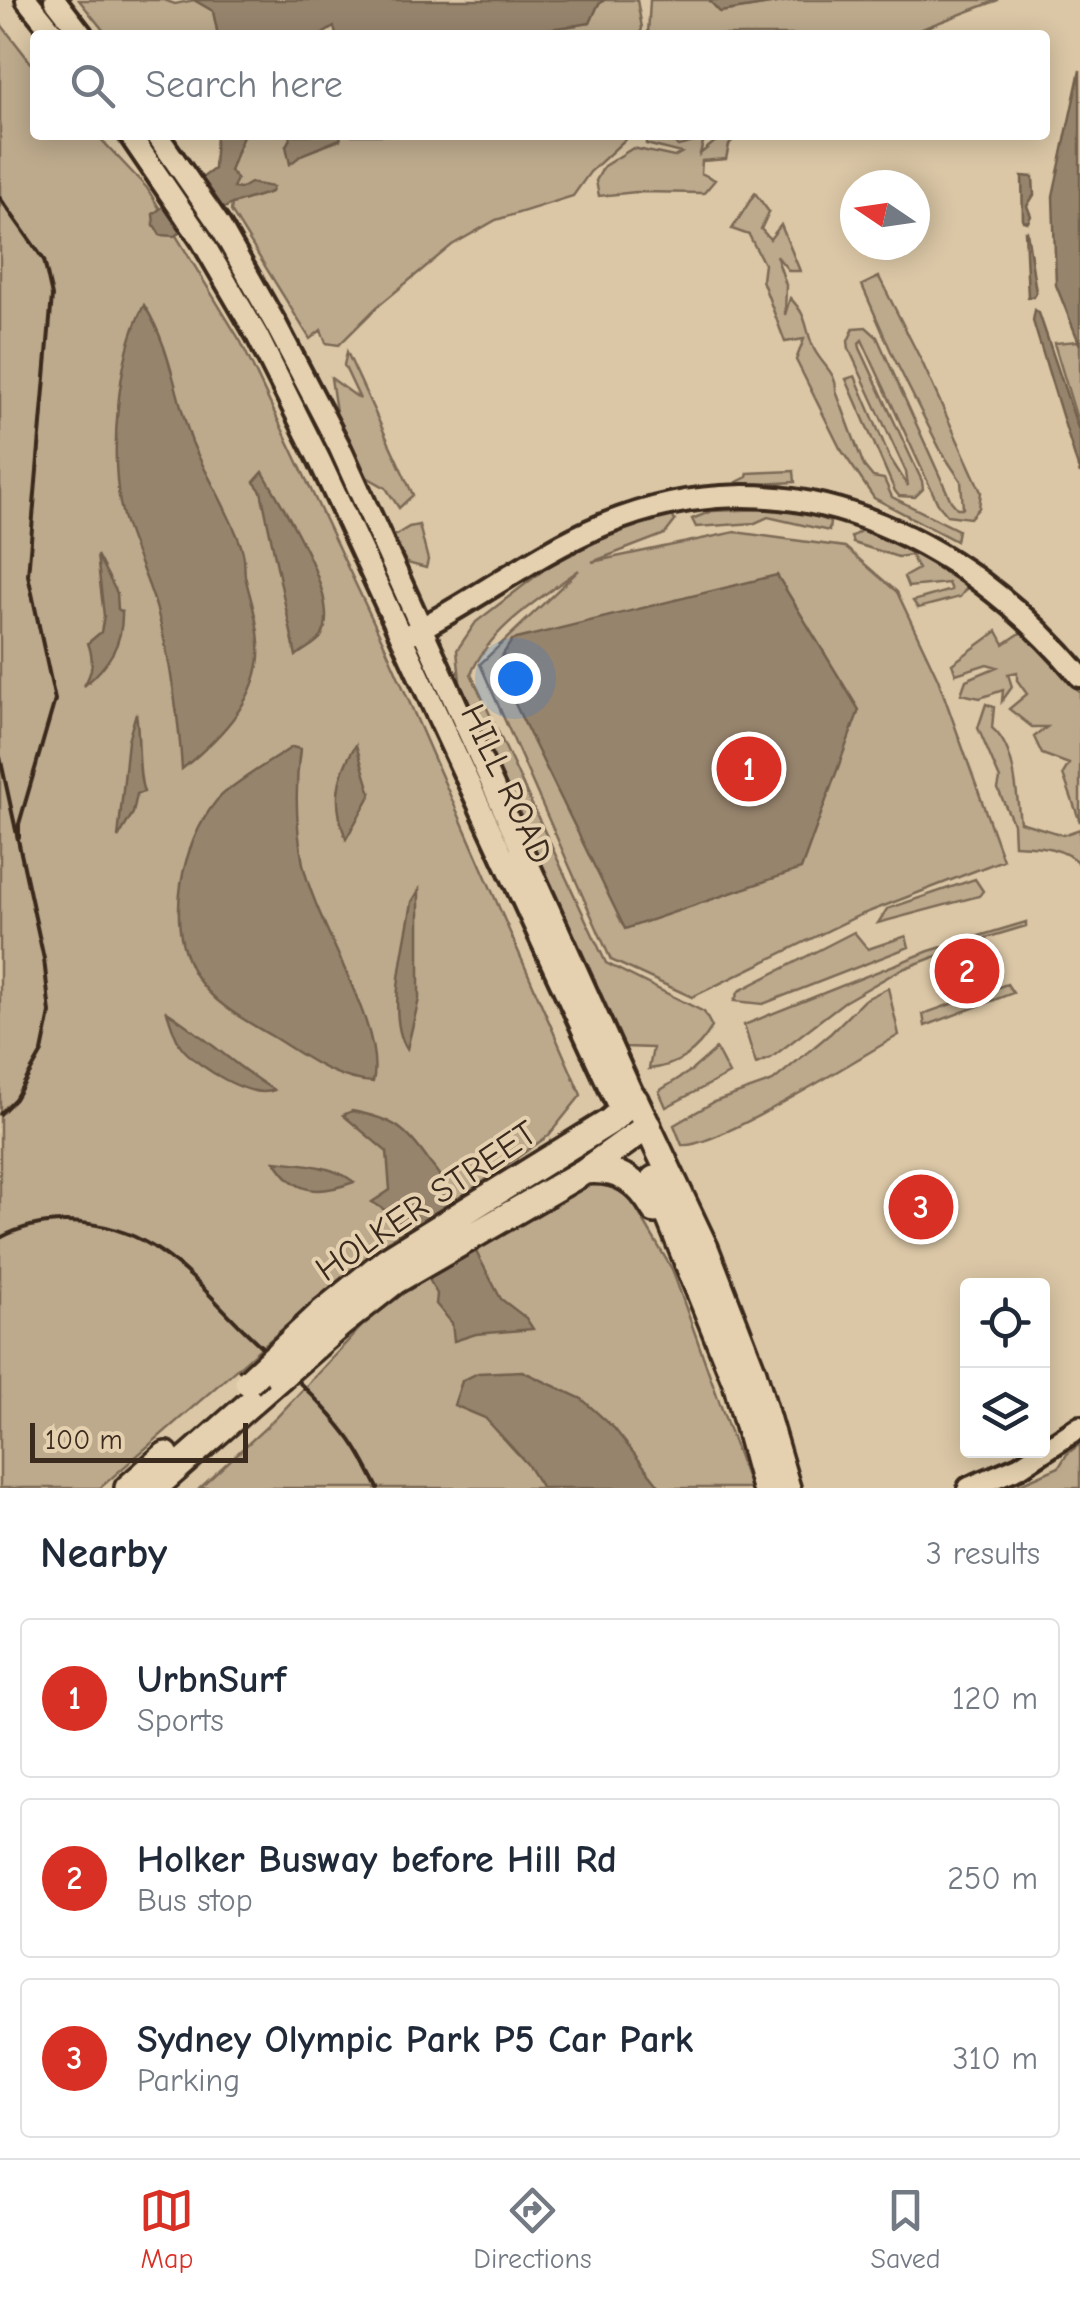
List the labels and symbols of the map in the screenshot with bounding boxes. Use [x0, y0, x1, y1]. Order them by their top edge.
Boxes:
north arrow [840, 170, 930, 260]
your location [490, 653, 541, 704]
street label: HILL ROAD [452, 698, 562, 870]
pin: 1 [716, 732, 782, 806]
pin: 2 [934, 934, 1000, 1008]
street label: HOLKER STREET [308, 1112, 544, 1290]
pin: 3 [888, 1170, 954, 1244]
scale bar [30, 1418, 248, 1462]

